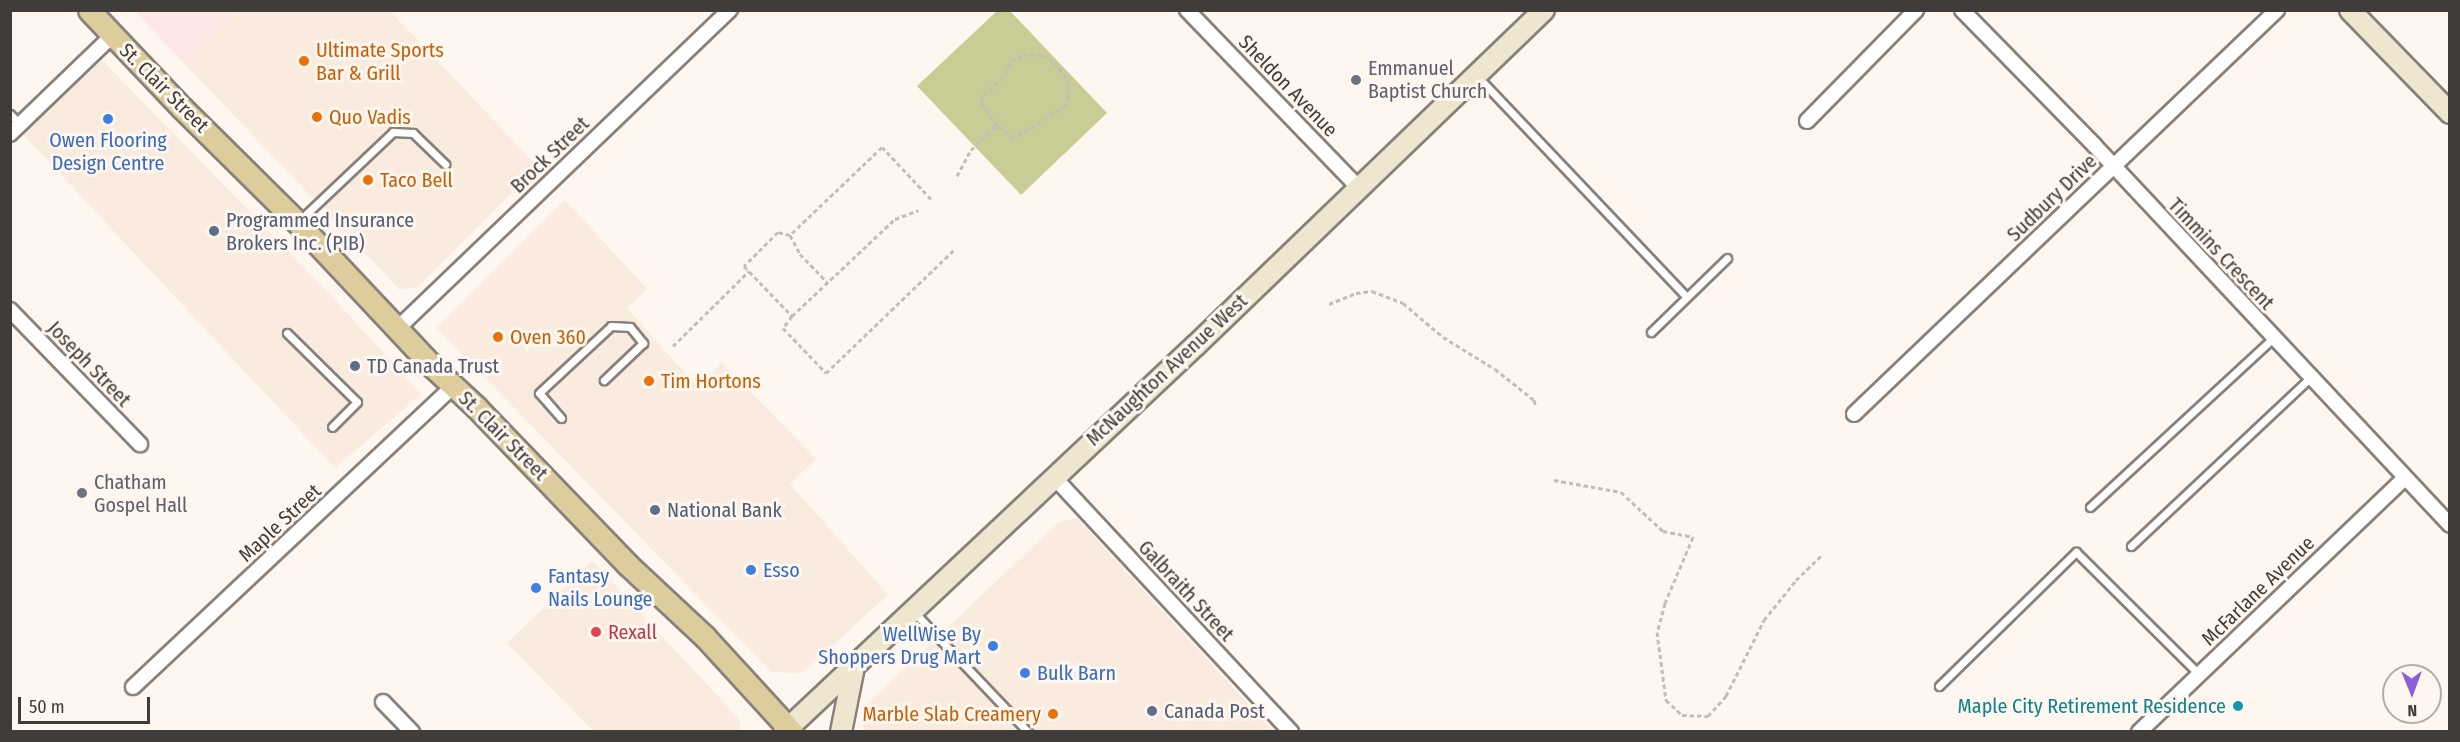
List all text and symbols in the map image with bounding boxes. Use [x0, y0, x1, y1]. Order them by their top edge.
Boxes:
street label: Sheldon Avenue [1233, 30, 1343, 142]
street label: St. Clair Street [114, 38, 214, 138]
place label: Ultimate Sports Bar & Grill [316, 38, 444, 85]
marker: Ultimate Sports Bar & Grill [297, 54, 311, 68]
place label: Emmanuel Baptist Church [1368, 56, 1487, 103]
marker: Emmanuel Baptist Church [1349, 73, 1363, 87]
place label: Quo Vadis [329, 105, 411, 129]
marker: Quo Vadis [310, 110, 324, 124]
marker: Owen Flooring Design Centre [101, 112, 115, 126]
street label: Brock Street [506, 112, 594, 198]
place label: Owen Flooring Design Centre [49, 128, 167, 175]
street label: Sudbury Drive [2002, 149, 2102, 247]
place label: Taco Bell [380, 168, 453, 192]
marker: Taco Bell [361, 173, 375, 187]
street label: Timmins Crescent [2163, 193, 2279, 315]
place label: Programmed Insurance Brokers Inc. (PIB) [226, 208, 414, 255]
marker: Programmed Insurance Brokers Inc. (PIB) [207, 224, 221, 238]
street label: McNaughton Avenue West [1081, 289, 1253, 451]
street label: Joseph Street [42, 316, 136, 412]
place label: Oven 360 [510, 325, 586, 349]
marker: Oven 360 [491, 330, 505, 344]
place label: TD Canada Trust [367, 354, 499, 378]
marker: TD Canada Trust [348, 359, 362, 373]
place label: Tim Hortons [661, 369, 761, 393]
marker: Tim Hortons [642, 374, 656, 388]
street label: St. Clair Street [453, 386, 553, 486]
place label: Chatham Gospel Hall [94, 470, 187, 517]
street label: Maple Street [234, 479, 326, 567]
marker: Chatham Gospel Hall [75, 486, 89, 500]
place label: National Bank [667, 498, 782, 522]
marker: National Bank [648, 503, 662, 517]
street label: McFarlane Avenue [2197, 531, 2319, 651]
street label: Galbraith Street [1133, 536, 1239, 646]
place label: Esso [763, 558, 800, 582]
marker: Esso [744, 563, 758, 577]
place label: Fantasy Nails Lounge [548, 564, 652, 611]
marker: Fantasy Nails Lounge [529, 581, 543, 595]
place label: Rexall [608, 620, 657, 644]
place label: WellWise By Shoppers Drug Mart [818, 622, 981, 669]
marker: Rexall [589, 625, 603, 639]
marker: WellWise By Shoppers Drug Mart [986, 639, 1000, 653]
place label: Bulk Barn [1037, 661, 1116, 685]
north arrow [2382, 664, 2442, 724]
marker: Bulk Barn [1018, 666, 1032, 680]
scale bar [21, 685, 153, 723]
place label: Maple City Retirement Residence [1958, 694, 2226, 718]
text: 50 m [29, 696, 65, 718]
place label: Canada Post [1164, 699, 1265, 723]
marker: Maple City Retirement Residence [2231, 699, 2245, 713]
text: N [2407, 701, 2417, 720]
place label: Marble Slab Creamery [862, 702, 1041, 726]
marker: Canada Post [1145, 704, 1159, 718]
marker: Marble Slab Creamery [1046, 707, 1060, 721]

